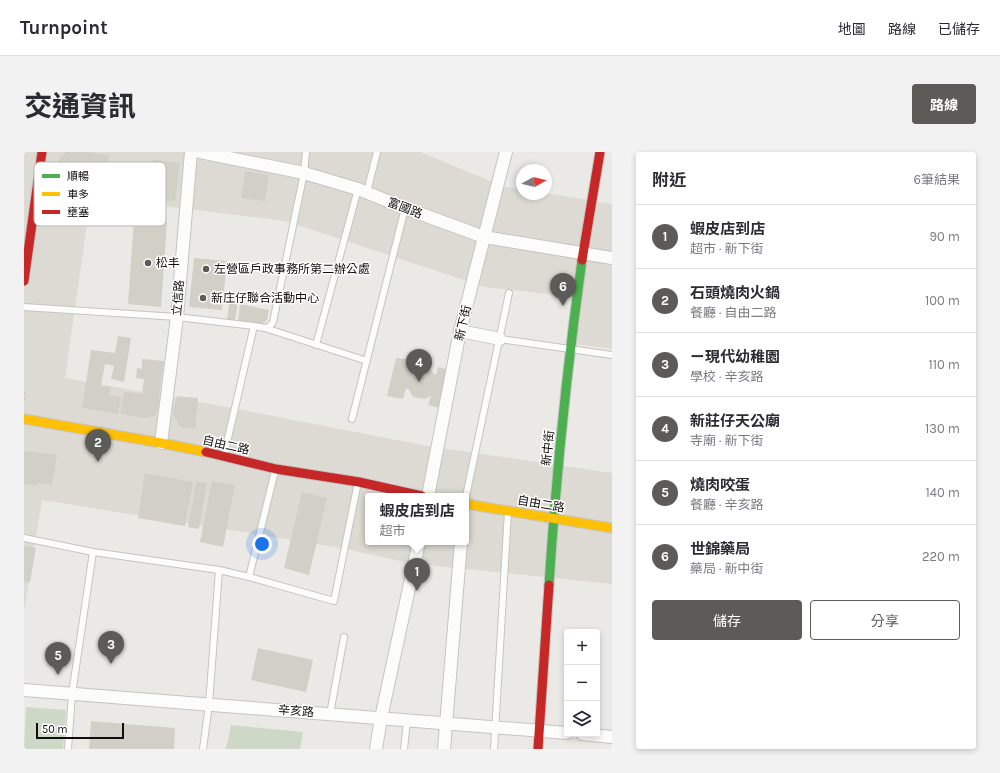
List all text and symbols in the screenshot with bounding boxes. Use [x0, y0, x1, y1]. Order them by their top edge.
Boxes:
text: Turnpoint [20, 17, 108, 39]
text: 地圖 [838, 21, 866, 38]
text: 路線 [888, 21, 916, 38]
text: 已儲存 [938, 21, 980, 38]
button: 路線 [912, 84, 976, 124]
text: 交通資訊 [24, 90, 136, 123]
legend [34, 162, 166, 226]
north arrow [516, 164, 552, 200]
text: 順暢 [67, 170, 89, 183]
text: 附近 [652, 170, 686, 190]
text: 6筆結果 [914, 172, 960, 187]
text: 車多 [67, 188, 89, 201]
street label: 富國路 [386, 195, 424, 221]
text: 壅塞 [67, 206, 89, 219]
text: 蝦皮店到店 [690, 220, 765, 238]
text: 1 [663, 229, 667, 244]
text: 90 m [929, 229, 960, 244]
text: 超市 · 新下街 [690, 241, 764, 256]
place label: 松丰 [156, 256, 180, 270]
marker: 松丰 [143, 258, 153, 268]
place label: 左營區戶政事務所第二辦公處 [214, 262, 370, 276]
marker: 左營區戶政事務所第二辦公處 [201, 264, 211, 274]
pin: 6 [550, 273, 576, 306]
street label: 立信路 [169, 279, 187, 317]
text: 石頭燒肉火鍋 [690, 284, 780, 302]
place label: 新庄仔聯合活動中心 [211, 291, 319, 305]
marker: 新庄仔聯合活動中心 [198, 293, 208, 303]
text: 2 [661, 293, 669, 308]
text: 100 m [925, 293, 960, 308]
street label: 新下街 [452, 304, 474, 342]
text: 餐廳 · 自由二路 [690, 305, 777, 320]
text: ㄧ現代幼稚園 [690, 348, 780, 366]
pin: 4 [406, 349, 432, 382]
text: 3 [661, 357, 669, 372]
text: 110 m [928, 357, 960, 372]
text: 學校 · 辛亥路 [690, 369, 764, 384]
text: 新莊仔天公廟 [690, 412, 780, 430]
text: 4 [661, 421, 669, 436]
text: 130 m [925, 421, 960, 436]
pin: 2 [85, 429, 111, 462]
street label: 新中街 [539, 429, 557, 467]
street label: 自由二路 [201, 433, 251, 457]
text: 寺廟 · 新下街 [690, 433, 764, 448]
text: 燒肉咬蛋 [690, 476, 750, 494]
text: 5 [661, 485, 669, 500]
text: 140 m [925, 485, 960, 500]
popup [365, 493, 469, 545]
street label: 自由二路 [516, 493, 566, 515]
text: 餐廳 · 辛亥路 [690, 497, 764, 512]
text: 蝦皮店到店 [379, 502, 455, 520]
text: 超市 [379, 523, 406, 538]
your location [252, 534, 272, 554]
text: 世錦藥局 [690, 540, 750, 558]
text: 6 [661, 549, 669, 564]
text: 220 m [922, 549, 960, 564]
pin: 1 [404, 558, 430, 591]
text: 藥局 · 新中街 [690, 561, 764, 576]
button: 儲存 [652, 600, 802, 640]
button: 分享 [810, 600, 960, 640]
map controls [564, 629, 600, 737]
button: + [564, 629, 600, 665]
pin: 3 [98, 631, 124, 664]
pin: 5 [45, 642, 71, 675]
button: − [564, 665, 600, 701]
button: layers [564, 701, 600, 737]
street label: 辛亥路 [278, 703, 314, 719]
scale bar [36, 721, 124, 740]
text: 50 m [42, 723, 68, 736]

